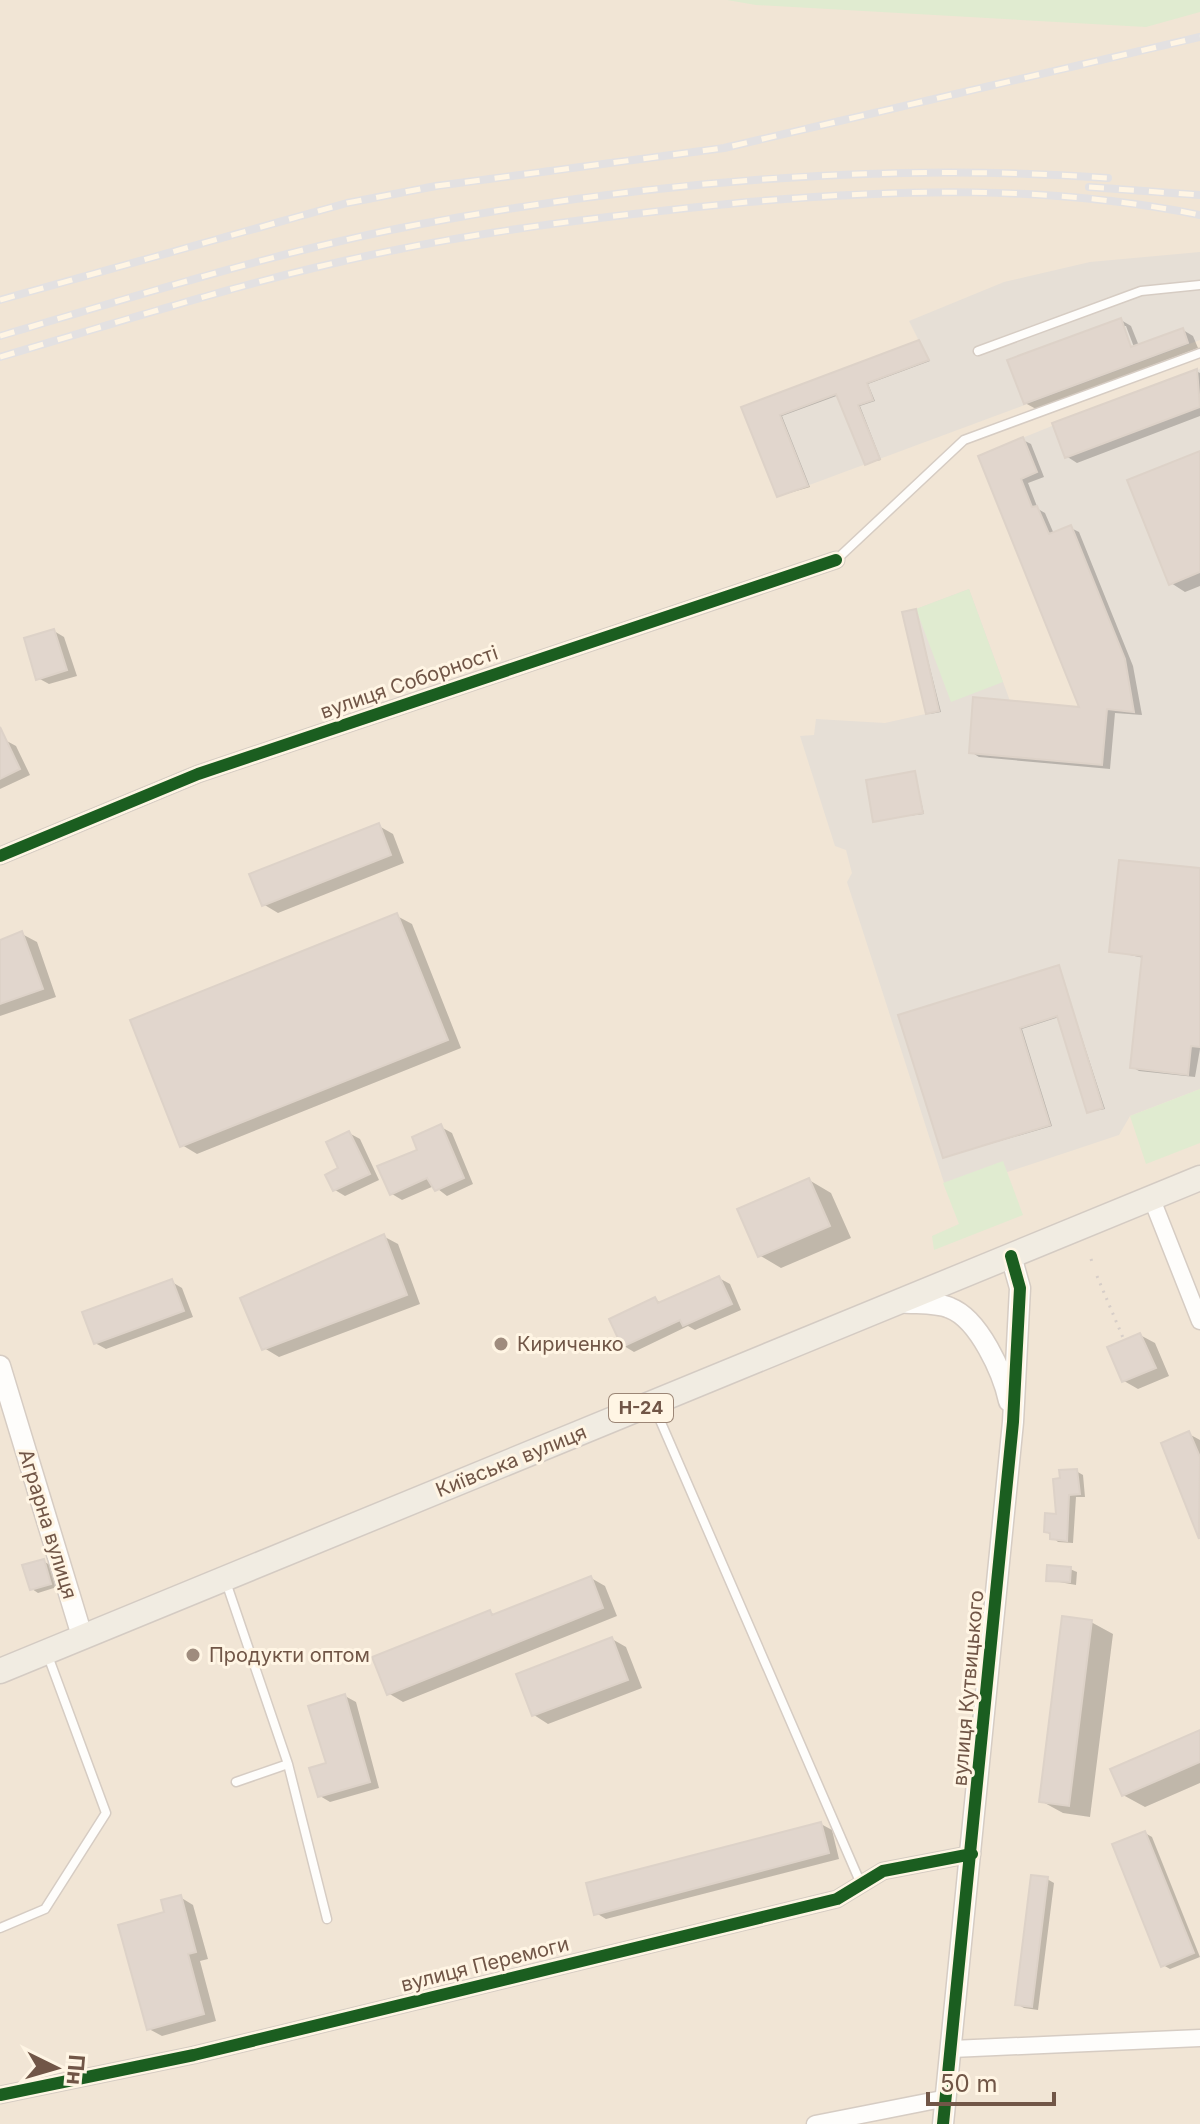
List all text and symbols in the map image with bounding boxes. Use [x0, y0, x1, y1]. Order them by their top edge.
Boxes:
street label: вулиця Соборності [317, 640, 501, 724]
place label: Кириченко [517, 1332, 624, 1356]
marker: Кириченко [492, 1335, 510, 1353]
road number: Н-24 [609, 1394, 673, 1422]
street label: Київська вулиця [432, 1420, 590, 1502]
street label: Аграрна вулиця [14, 1446, 82, 1602]
street label: вулиця Кутвицького [947, 1589, 989, 1787]
place label: Продукти оптом [209, 1643, 370, 1667]
marker: Продукти оптом [184, 1646, 202, 1664]
street label: вулиця Перемоги [399, 1932, 571, 1996]
north arrow [16, 2028, 96, 2108]
text: Пн [62, 2054, 90, 2086]
scale bar [928, 2056, 1054, 2106]
text: 50 m [940, 2069, 998, 2098]

